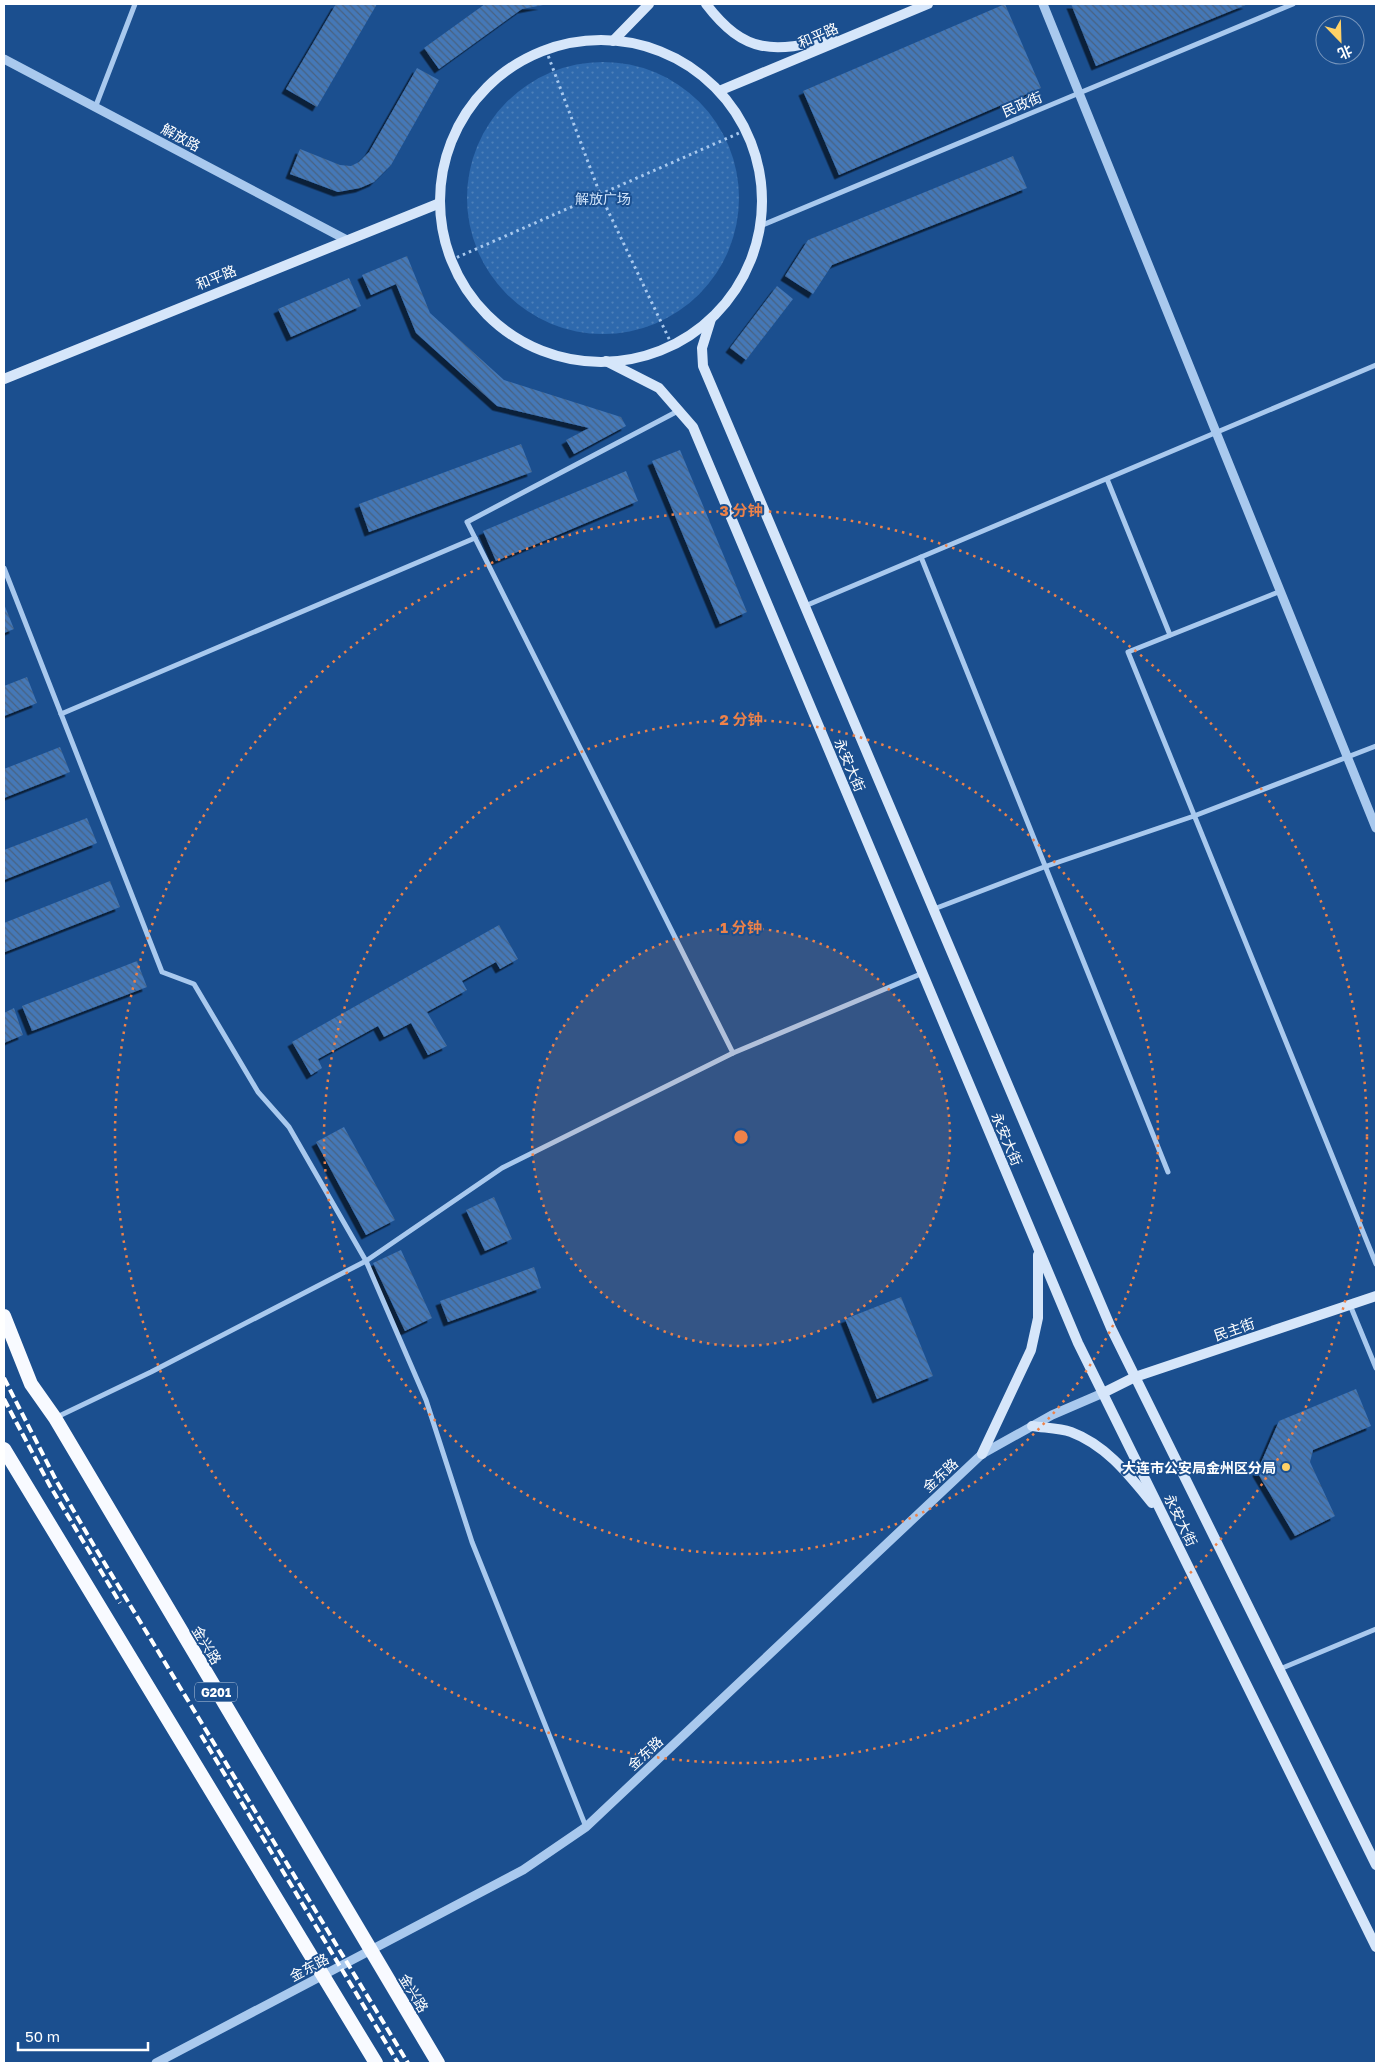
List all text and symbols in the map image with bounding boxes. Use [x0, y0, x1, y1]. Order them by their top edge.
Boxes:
north arrow [1315, 15, 1365, 65]
street label: 和平路 [795, 19, 841, 51]
text: 北 [1336, 42, 1355, 63]
street label: 民政街 [999, 88, 1045, 120]
street label: 解放路 [158, 120, 204, 154]
park label: 解放广场 [575, 190, 631, 207]
street label: 和平路 [193, 261, 239, 293]
text: 3 分钟 [720, 501, 762, 519]
text: 2 分钟 [720, 710, 762, 728]
street label: 永安大街 [831, 736, 869, 794]
text: 1 分钟 [720, 918, 762, 936]
street label: 永安大街 [988, 1110, 1026, 1168]
centre of rings [732, 1128, 750, 1146]
street label: 民主街 [1211, 1314, 1257, 1344]
street label: 金东路 [919, 1454, 961, 1496]
place label: 大连市公安局金州区分局 [1122, 1459, 1276, 1476]
marker: 大连市公安局金州区分局 [1280, 1461, 1292, 1473]
street label: 永安大街 [1161, 1491, 1201, 1549]
street label: 金兴路 [189, 1623, 225, 1667]
road number: G201 [195, 1682, 237, 1701]
street label: 金东路 [624, 1732, 666, 1774]
street label: 金东路 [286, 1950, 332, 1984]
street label: 金兴路 [396, 1971, 432, 2015]
scale bar [18, 2020, 148, 2052]
text: 50 m [25, 2027, 60, 2045]

